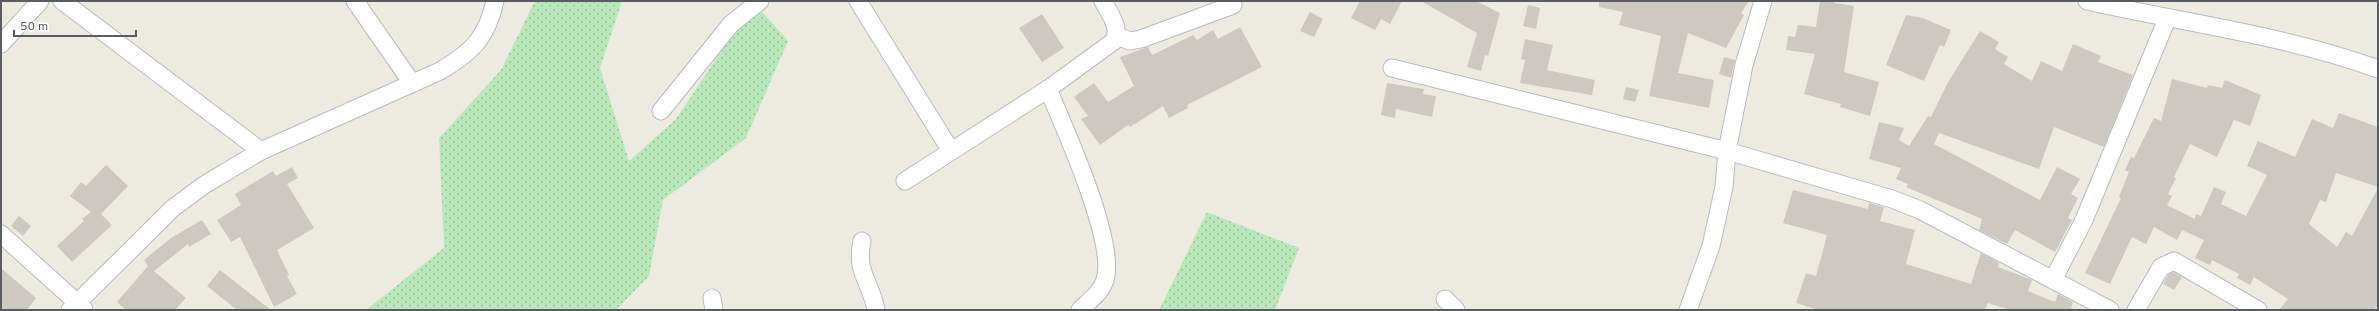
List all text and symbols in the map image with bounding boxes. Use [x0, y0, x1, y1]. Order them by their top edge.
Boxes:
scale bar [14, 12, 136, 38]
text: 50 m [20, 19, 48, 35]

